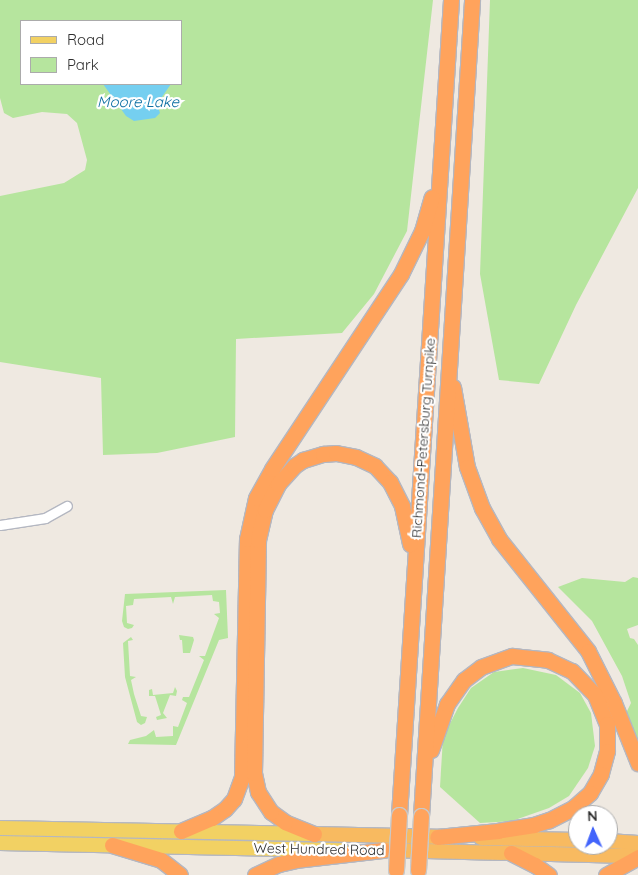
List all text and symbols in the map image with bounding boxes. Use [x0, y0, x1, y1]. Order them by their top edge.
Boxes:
legend [20, 20, 182, 85]
text: Road [67, 30, 104, 49]
text: Park [67, 55, 99, 74]
water label: Moore Lake [97, 93, 179, 111]
street label: Richmond-Petersburg Turnpike [408, 337, 438, 539]
north arrow [568, 805, 618, 855]
text: N [587, 807, 598, 825]
street label: West Hundred Road [253, 839, 385, 859]

